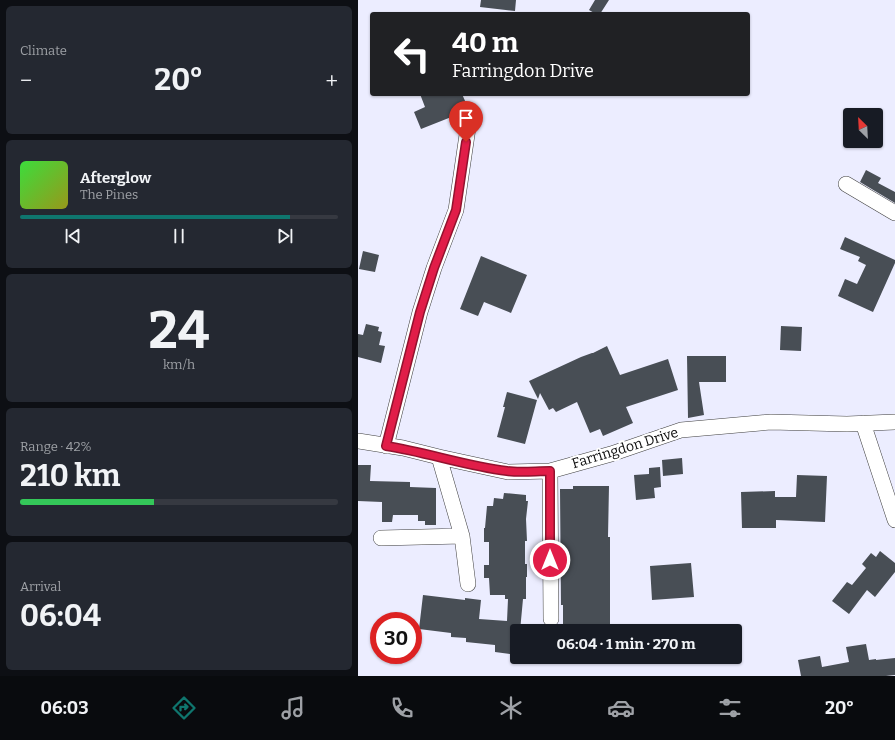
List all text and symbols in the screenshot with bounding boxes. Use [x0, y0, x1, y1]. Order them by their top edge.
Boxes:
text: 40 m [452, 26, 519, 59]
icon: left [386, 28, 438, 80]
text: Climate [20, 43, 67, 58]
text: Farringdon Drive [452, 60, 594, 82]
text: 20° [154, 62, 203, 98]
text: − [20, 67, 32, 94]
text: + [325, 67, 338, 94]
pin [449, 101, 483, 142]
icon: arrive [455, 107, 477, 129]
north arrow [843, 108, 883, 148]
map controls [843, 108, 883, 148]
text: Afterglow [80, 169, 151, 187]
text: The Pines [80, 187, 138, 202]
icon: previous [62, 225, 84, 247]
icon: pause [168, 225, 190, 247]
icon: next [274, 225, 296, 247]
text: 24 [149, 299, 209, 362]
text: km/h [163, 357, 195, 372]
street label: Farringdon Drive [570, 424, 680, 472]
text: Range · 42% [20, 439, 92, 454]
text: 210 km [20, 458, 120, 494]
position arrow [529, 539, 571, 581]
text: Arrival [20, 579, 61, 594]
text: 06:04 [20, 598, 101, 634]
speed limit sign: 30 [370, 612, 422, 664]
text: 06:04 · 1 min · 270 m [557, 635, 695, 653]
icon: directions [170, 694, 198, 722]
icon: music [279, 694, 307, 722]
icon: phone [388, 694, 416, 722]
icon: climate [497, 694, 525, 722]
icon: car [607, 694, 635, 722]
icon: filters [716, 694, 744, 722]
text: 06:03 [41, 697, 89, 719]
text: 20° [825, 697, 854, 719]

